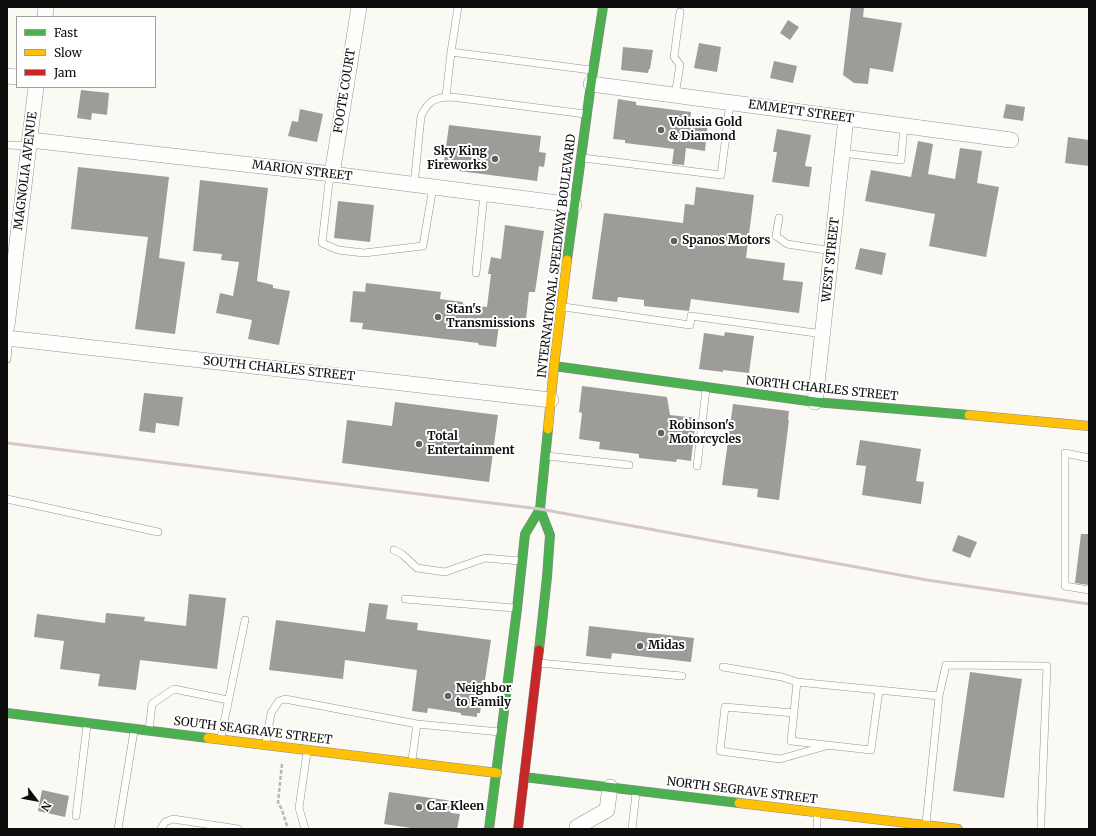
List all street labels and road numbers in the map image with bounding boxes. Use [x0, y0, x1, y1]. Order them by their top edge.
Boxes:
street label: FOOTE COURT [331, 48, 359, 134]
street label: EMMETT STREET [747, 97, 855, 127]
street label: MAGNOLIA AVENUE [12, 111, 40, 231]
street label: INTERNATIONAL SPEEDWAY BOULEVARD [535, 133, 579, 379]
street label: MARION STREET [251, 158, 353, 184]
street label: WEST STREET [819, 217, 843, 303]
street label: SOUTH CHARLES STREET [202, 354, 356, 384]
street label: NORTH CHARLES STREET [745, 374, 899, 404]
street label: SOUTH SEAGRAVE STREET [173, 714, 333, 748]
street label: NORTH SEGRAVE STREET [666, 775, 818, 807]

